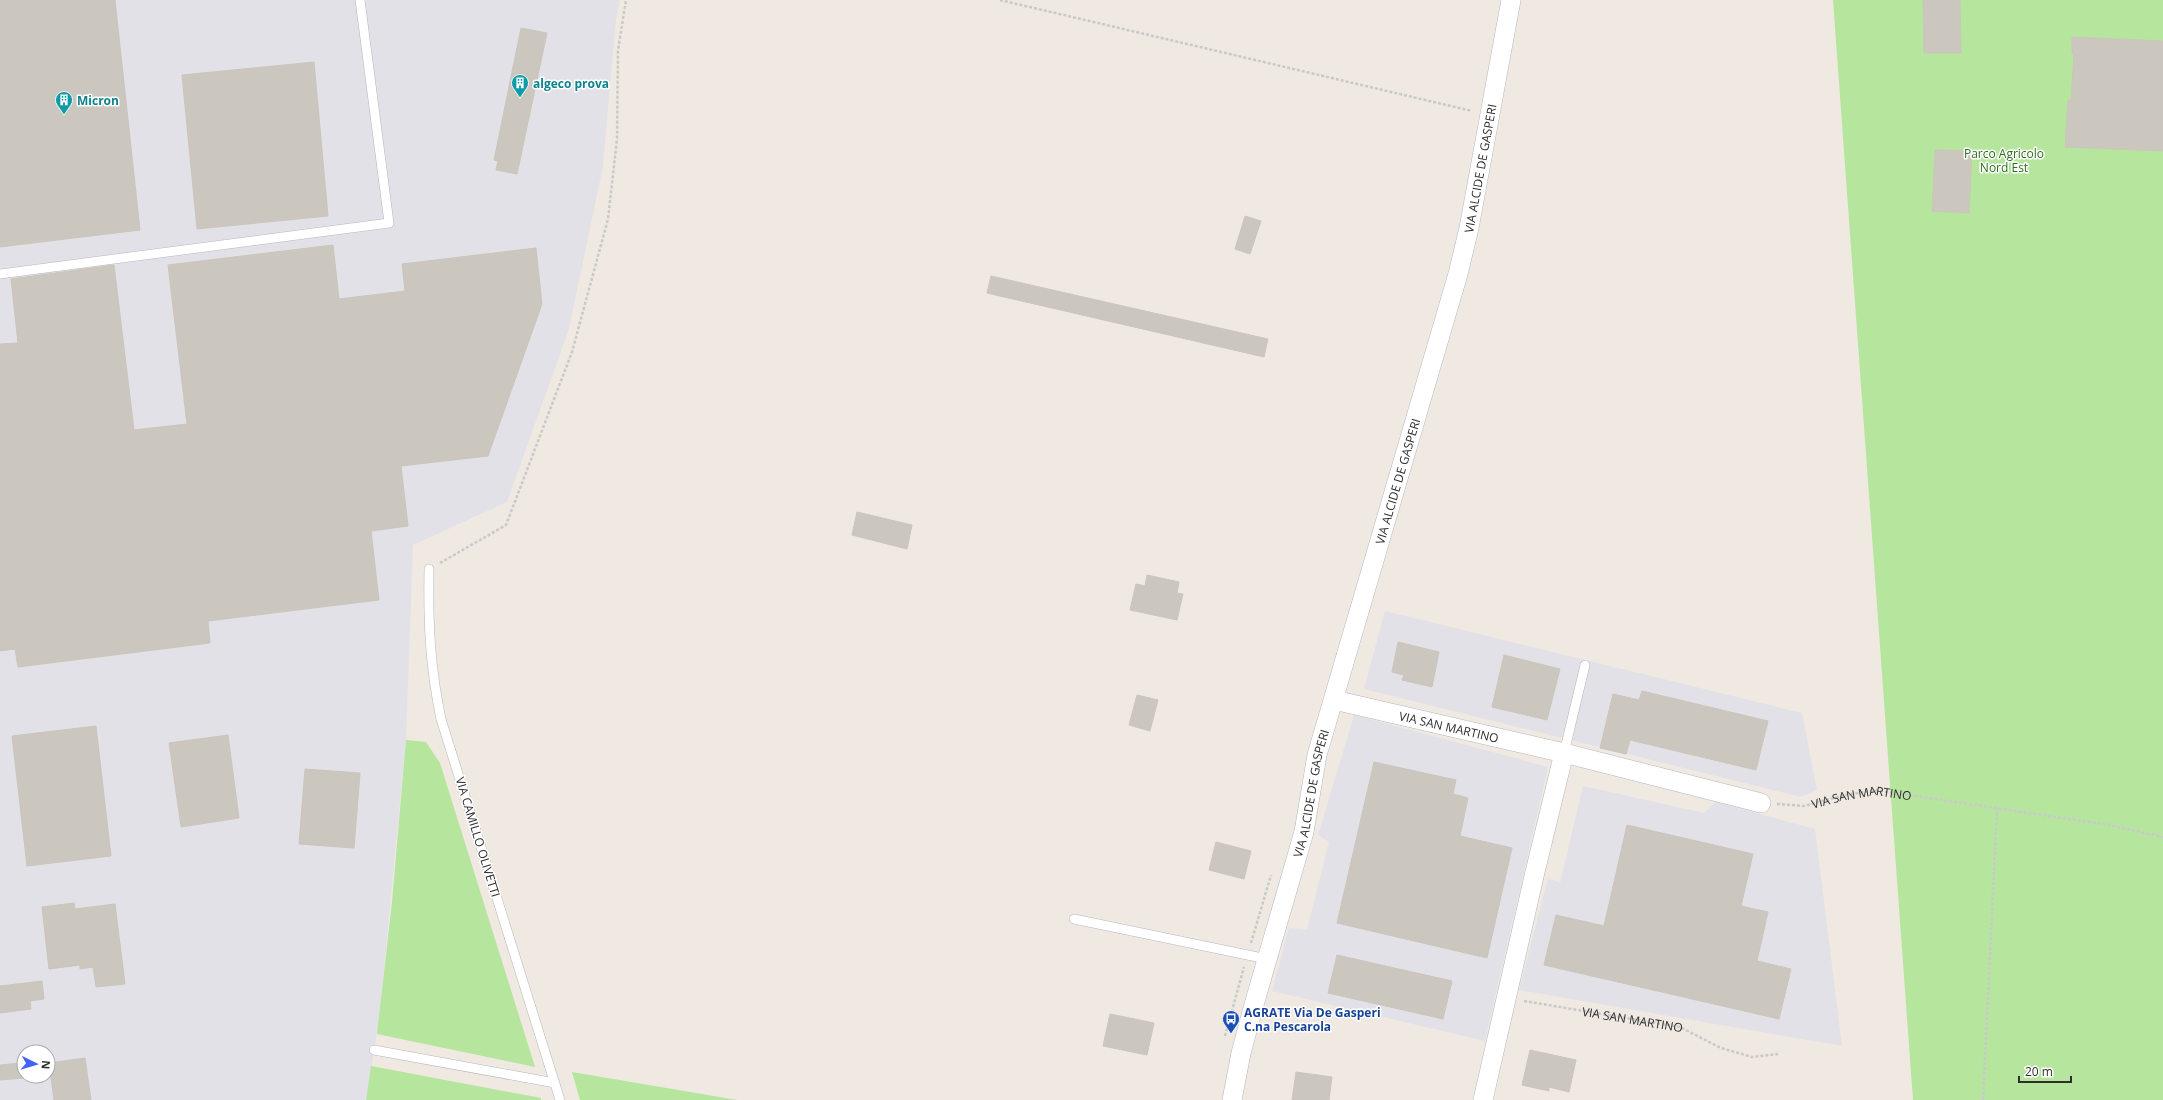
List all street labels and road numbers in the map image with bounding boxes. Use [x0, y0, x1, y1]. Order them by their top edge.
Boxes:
street label: VIA ALCIDE DE GASPERI [1460, 103, 1500, 234]
street label: VIA ALCIDE DE GASPERI [1371, 416, 1424, 546]
street label: VIA SAN MARTINO [1398, 707, 1500, 746]
street label: VIA ALCIDE DE GASPERI [1289, 727, 1333, 859]
street label: VIA CAMILLO OLIVETTI [452, 775, 504, 899]
street label: VIA SAN MARTINO [1810, 781, 1913, 812]
street label: VIA SAN MARTINO [1581, 1002, 1684, 1036]

